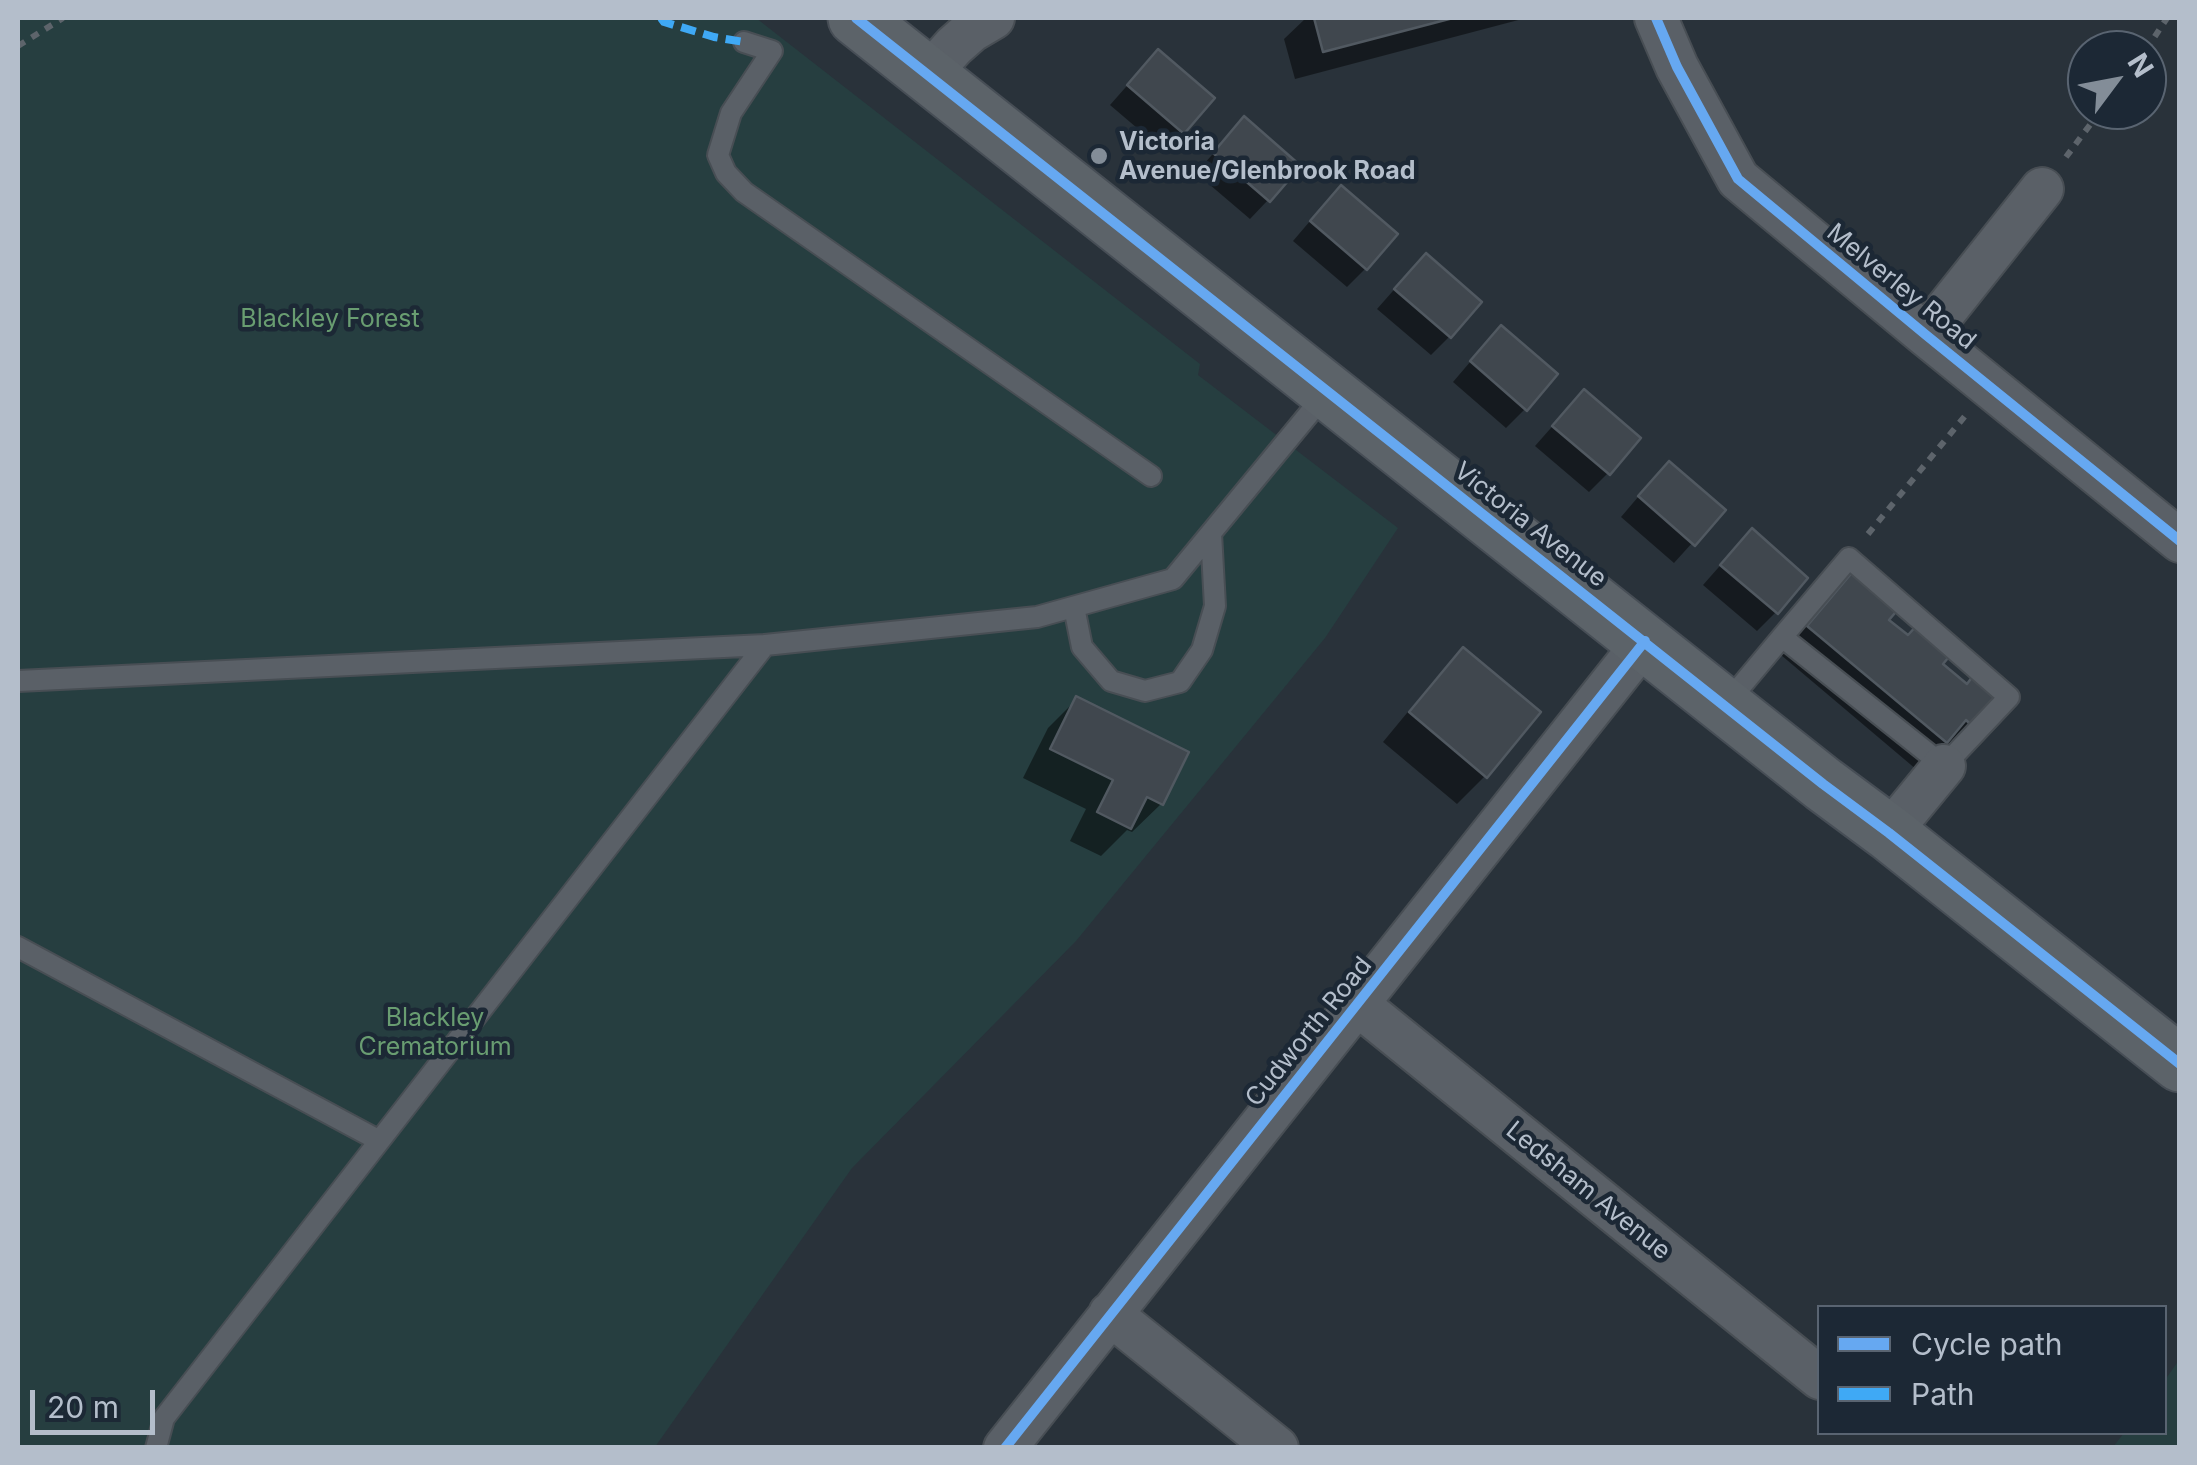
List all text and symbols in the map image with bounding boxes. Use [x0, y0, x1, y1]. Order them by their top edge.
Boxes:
north arrow [2067, 30, 2167, 130]
text: N [2121, 47, 2161, 83]
place label: Victoria Avenue/Glenbrook Road [1119, 127, 1415, 186]
marker: Victoria Avenue/Glenbrook Road [1088, 145, 1110, 167]
street label: Melverley Road [1821, 218, 1981, 356]
park label: Blackley Forest [240, 304, 420, 334]
street label: Victoria Avenue [1448, 456, 1612, 594]
street label: Cudworth Road [1240, 951, 1378, 1113]
park label: Blackley Crematorium [358, 1003, 512, 1062]
street label: Ledsham Avenue [1500, 1116, 1676, 1266]
legend [1817, 1305, 2167, 1435]
text: Cycle path [1911, 1326, 2063, 1362]
scale bar [35, 1370, 160, 1432]
text: Path [1911, 1376, 1975, 1412]
text: 20 m [47, 1389, 119, 1425]

